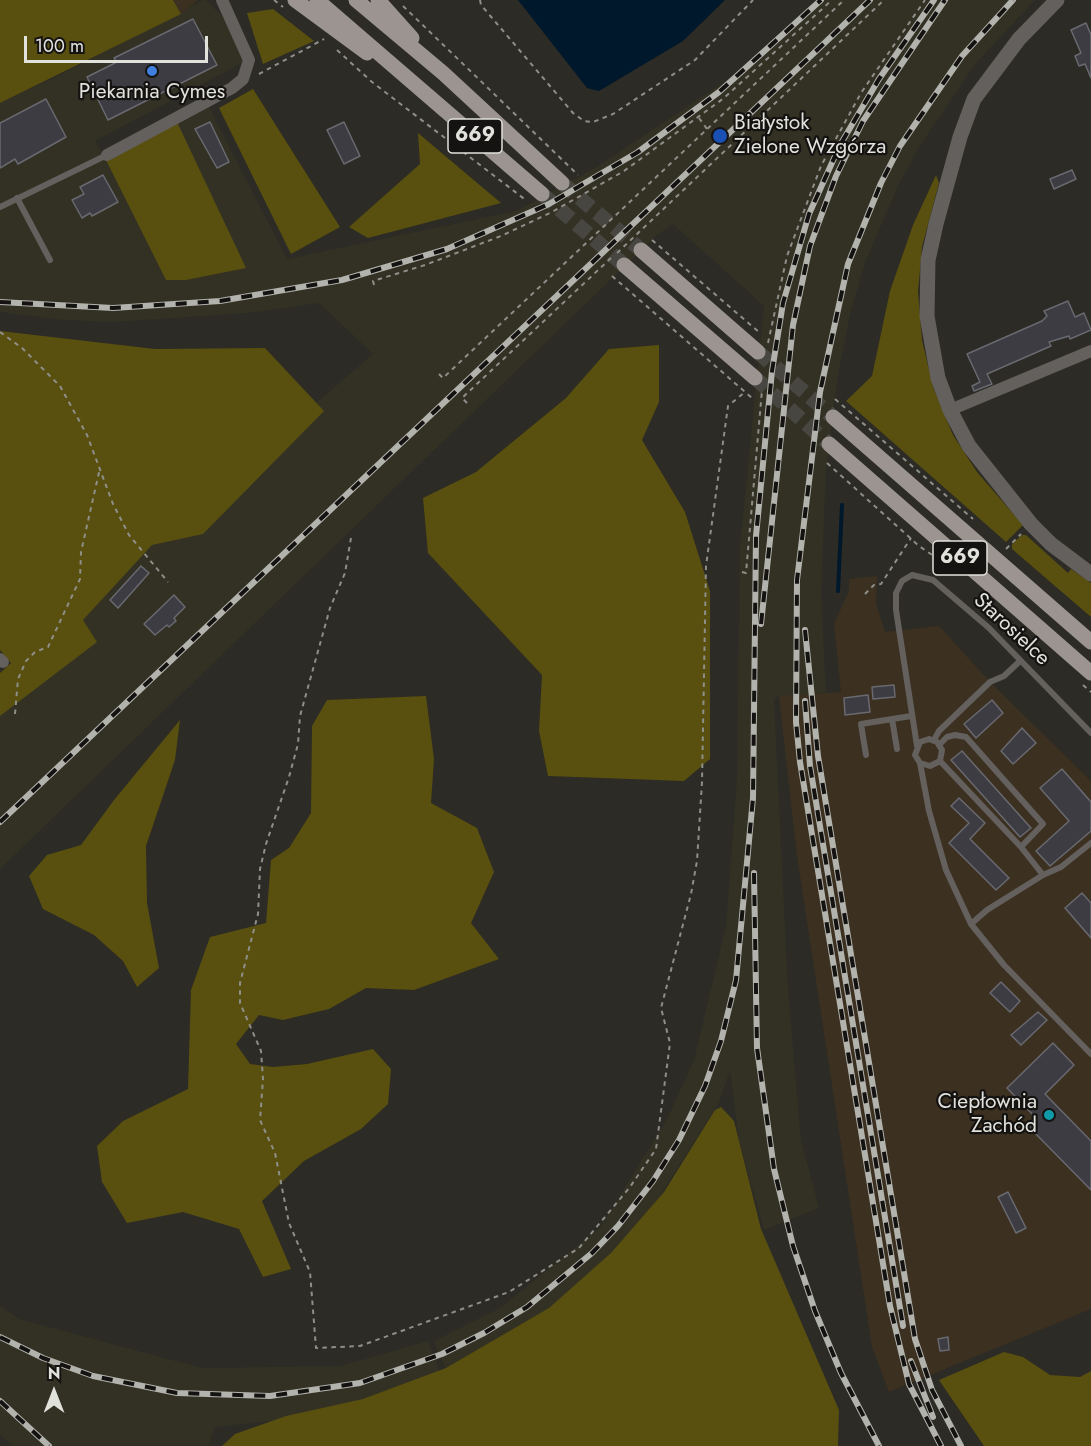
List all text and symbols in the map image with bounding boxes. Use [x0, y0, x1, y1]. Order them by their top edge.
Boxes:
scale bar [27, 24, 212, 62]
text: 100 m [35, 33, 84, 59]
marker: Piekarnia Cymes [145, 64, 159, 78]
place label: Piekarnia Cymes [79, 80, 225, 106]
place label: Białystok Zielone Wzgórza [734, 111, 886, 161]
road number: 669 [448, 119, 502, 153]
marker: Białystok Zielone Wzgórza [711, 127, 729, 145]
road number: 669 [933, 541, 987, 575]
street label: Starosielce [968, 588, 1054, 672]
place label: Ciepłownia Zachód [938, 1090, 1037, 1140]
marker: Ciepłownia Zachód [1042, 1108, 1056, 1122]
north arrow [24, 1362, 84, 1422]
text: N [48, 1362, 60, 1385]

